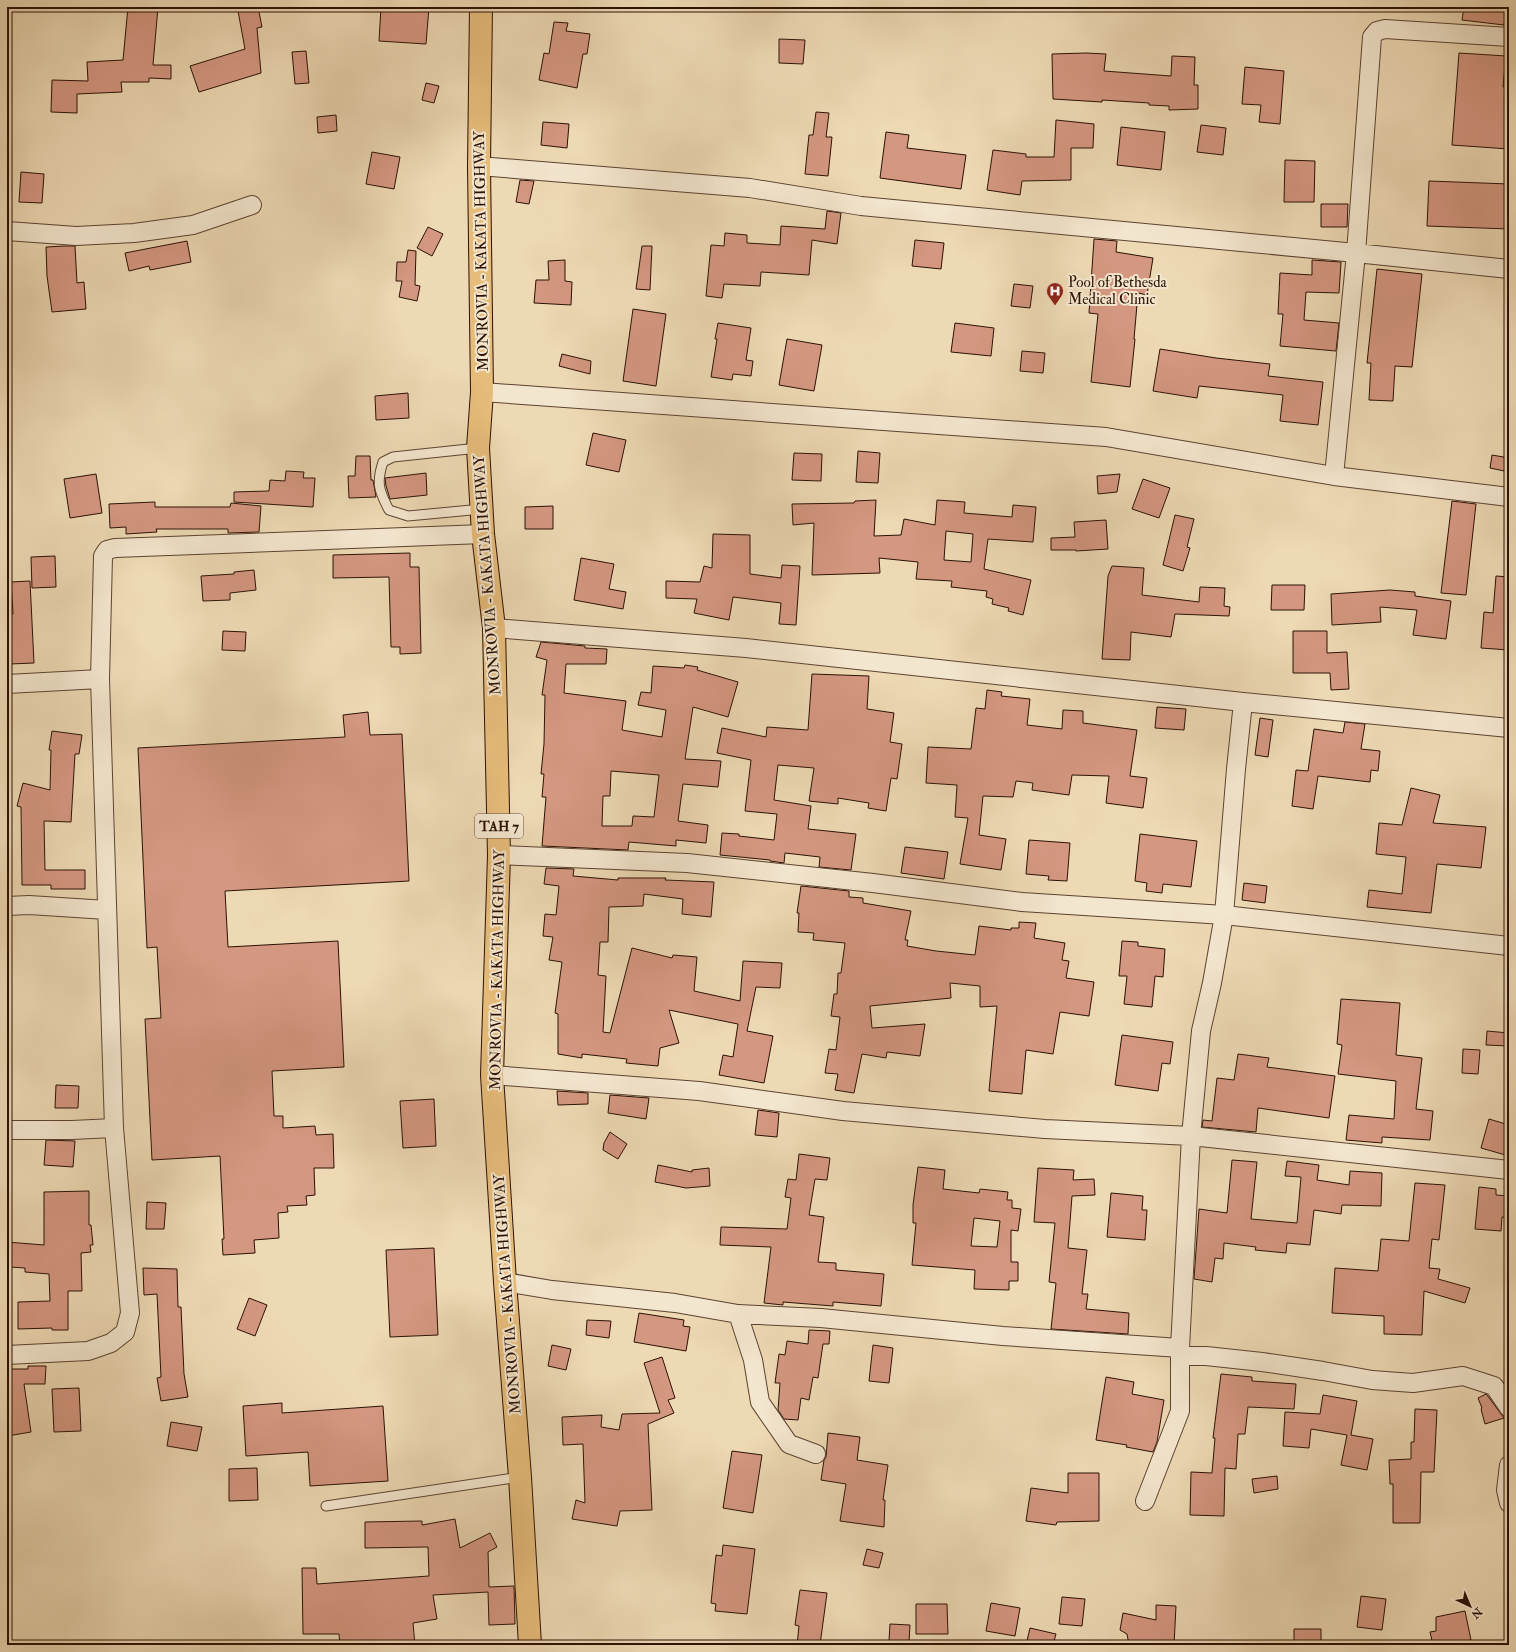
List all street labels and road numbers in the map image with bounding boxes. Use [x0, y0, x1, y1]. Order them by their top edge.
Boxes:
street label: MONROVIA - KAKATA HIGHWAY [470, 130, 493, 371]
street label: MONROVIA - KAKATA HIGHWAY [470, 454, 505, 696]
road number: TAH 7 [475, 814, 523, 838]
street label: MONROVIA - KAKATA HIGHWAY [486, 849, 509, 1090]
street label: MONROVIA - KAKATA HIGHWAY [490, 1173, 525, 1415]

